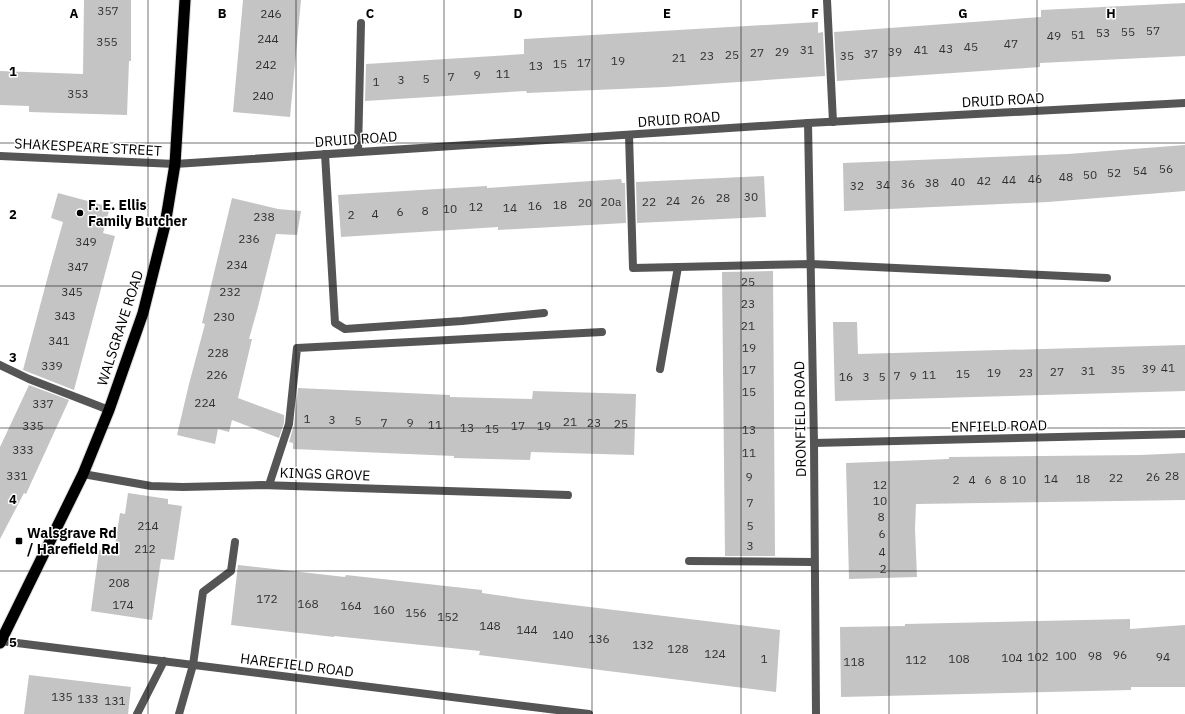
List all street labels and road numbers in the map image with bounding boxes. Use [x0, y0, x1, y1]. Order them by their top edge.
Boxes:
street label: DRUID ROAD [961, 89, 1045, 111]
street label: DRUID ROAD [637, 107, 721, 131]
street label: DRUID ROAD [314, 127, 398, 151]
street label: SHAKESPEARE STREET [14, 134, 162, 160]
street label: WALSGRAVE ROAD [93, 268, 147, 388]
street label: DRONFIELD ROAD [790, 361, 810, 477]
street label: ENFIELD ROAD [951, 416, 1047, 436]
street label: KINGS GROVE [279, 463, 371, 485]
street label: HAREFIELD ROAD [239, 649, 355, 681]

